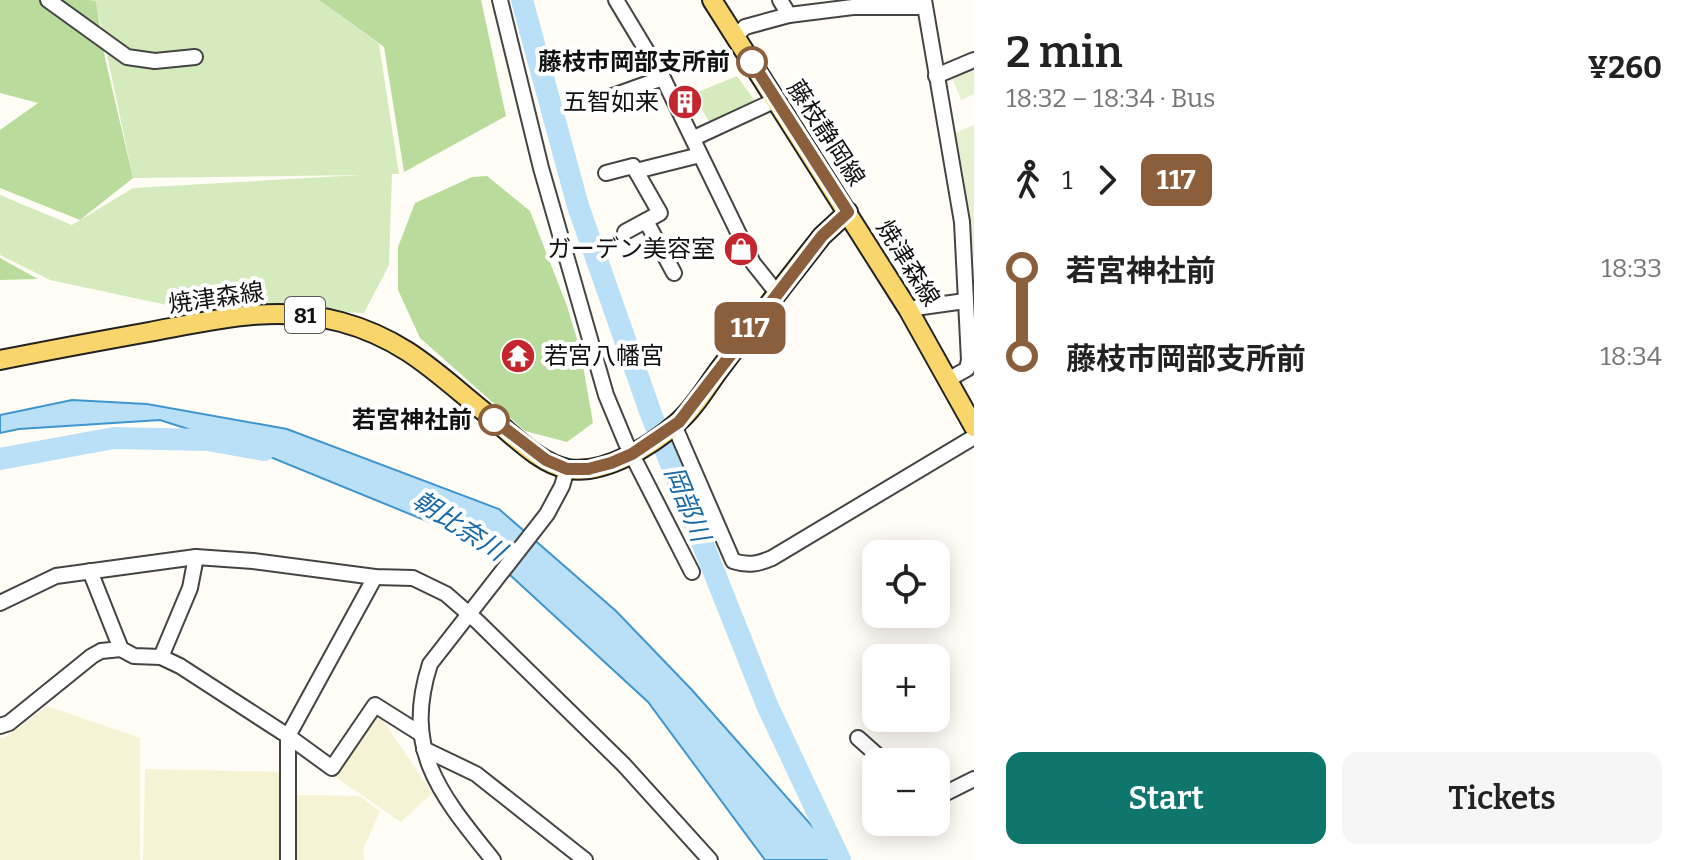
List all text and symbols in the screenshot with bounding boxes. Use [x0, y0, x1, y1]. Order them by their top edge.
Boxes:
text: 2 min [1006, 26, 1123, 79]
marker: 藤枝市岡部支所前 [737, 47, 767, 77]
place label: 藤枝市岡部支所前 [538, 48, 730, 76]
text: ¥260 [1587, 50, 1662, 86]
street label: 藤枝静岡線 [782, 75, 870, 191]
building icon: 五智如来 [666, 83, 704, 121]
text: 18:32 – 18:34 · Bus [1006, 83, 1216, 114]
place label: 五智如来 [563, 88, 659, 116]
icon: walk [1006, 158, 1050, 202]
icon: forward [1085, 158, 1129, 202]
text: 117 [1157, 163, 1196, 196]
text: 1 [1062, 165, 1073, 196]
street label: 焼津森線 [871, 215, 945, 311]
shop icon: ガーデン美容室 [722, 230, 760, 268]
place label: ガーデン美容室 [547, 235, 715, 263]
text: 若宮神社前 [1066, 253, 1216, 289]
text: 18:33 [1601, 253, 1662, 284]
street label: 焼津森線 [167, 277, 265, 319]
road number: 81 [285, 297, 325, 333]
line badge: 117 [704, 302, 796, 354]
text: 117 [731, 311, 769, 344]
temple icon: 若宮八幡宮 [499, 337, 537, 375]
text: 藤枝市岡部支所前 [1066, 341, 1306, 377]
text: 18:34 [1600, 341, 1662, 372]
place label: 若宮八幡宮 [544, 342, 664, 370]
marker: 若宮神社前 [479, 405, 509, 435]
place label: 若宮神社前 [352, 406, 472, 434]
water label: 岡部川 [658, 462, 717, 549]
water label: 朝比奈川 [407, 485, 514, 569]
map controls [862, 540, 950, 836]
button: locate [862, 540, 950, 628]
button: + [862, 644, 950, 732]
button: − [862, 748, 950, 836]
button: Start [1006, 752, 1326, 844]
button: Tickets [1342, 752, 1662, 844]

